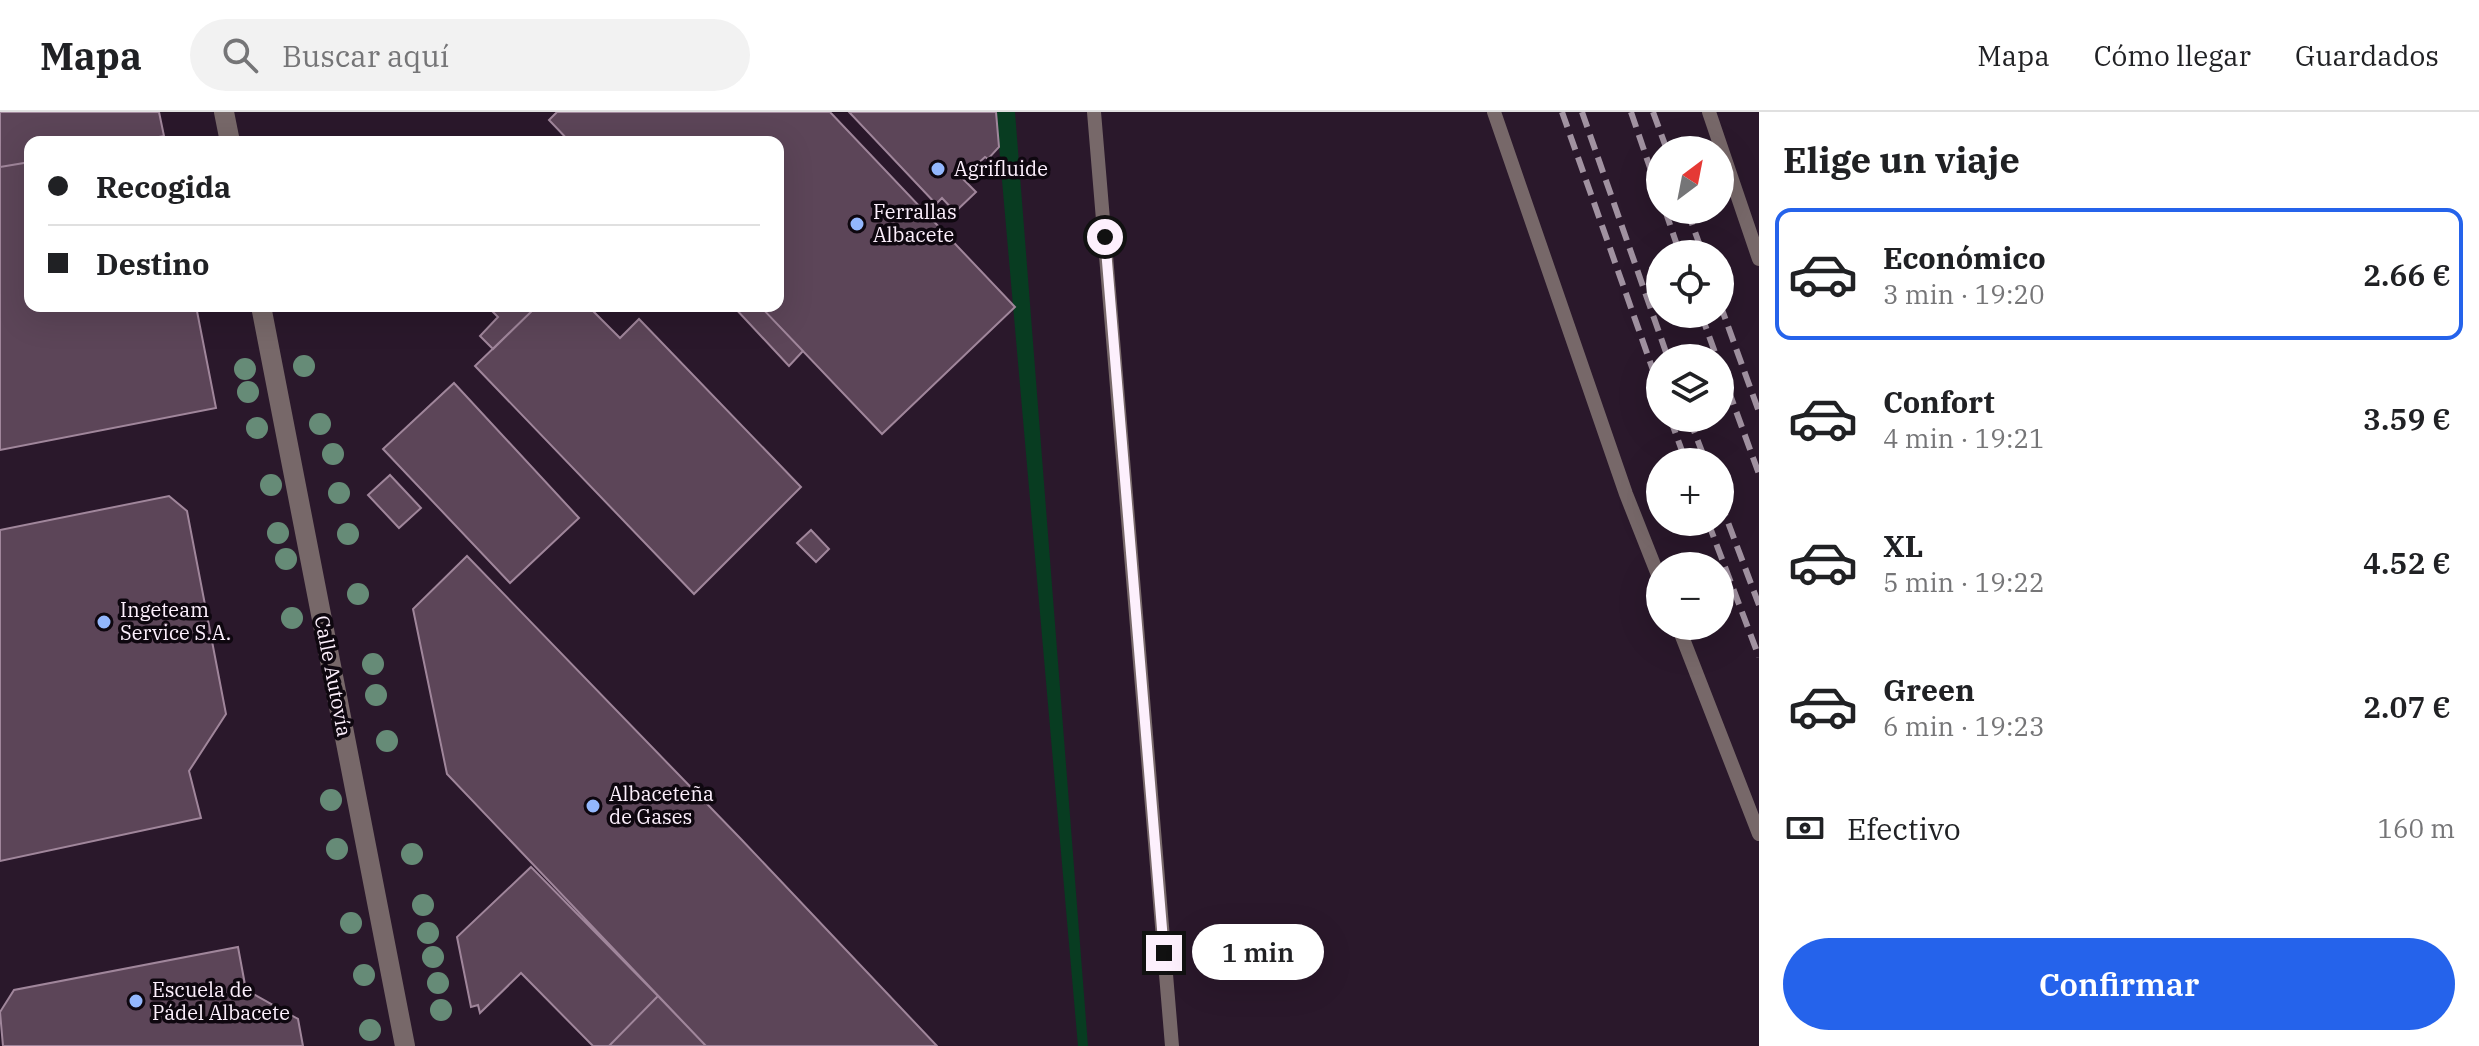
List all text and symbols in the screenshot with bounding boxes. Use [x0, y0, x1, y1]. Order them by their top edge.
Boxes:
search box [190, 19, 750, 91]
text: Mapa [40, 31, 142, 80]
icon: search [218, 33, 262, 77]
text: Buscar aquí [282, 36, 449, 75]
text: Mapa [1977, 37, 2050, 74]
text: Cómo llegar [2094, 37, 2251, 74]
text: Guardados [2295, 37, 2439, 74]
north arrow [1646, 136, 1734, 224]
map controls [1646, 136, 1734, 640]
text: Elige un viaje [1783, 136, 2020, 183]
place label: Agrifluide [954, 155, 1048, 182]
marker: Agrifluide [929, 160, 947, 178]
text: Recogida [96, 167, 231, 206]
place label: Ferrallas Albacete [873, 198, 957, 248]
marker: Ferrallas Albacete [848, 215, 866, 233]
route start [1087, 219, 1123, 255]
icon: car [1787, 238, 1859, 310]
text: Económico [1883, 238, 2046, 277]
button: locate [1646, 240, 1734, 328]
text: Destino [96, 244, 210, 283]
text: 2.66 € [2363, 255, 2451, 294]
text: 3 min · 19:20 [1883, 277, 2045, 311]
button: layers [1646, 344, 1734, 432]
icon: car [1787, 382, 1859, 454]
text: Confort [1883, 382, 1995, 421]
text: 3.59 € [2363, 399, 2451, 438]
text: 4 min · 19:21 [1883, 421, 2045, 455]
button: + [1646, 448, 1734, 536]
icon: car [1787, 526, 1859, 598]
text: XL [1883, 526, 1923, 565]
text: 4.52 € [2363, 543, 2451, 582]
button: − [1646, 552, 1734, 640]
text: 5 min · 19:22 [1883, 565, 2045, 599]
place label: Ingeteam Service S.A. [120, 596, 231, 646]
marker: Ingeteam Service S.A. [95, 613, 113, 631]
street label: Calle Autovía [309, 613, 358, 739]
icon: car [1787, 670, 1859, 742]
text: Green [1883, 670, 1975, 709]
text: 2.07 € [2363, 687, 2451, 726]
text: 6 min · 19:23 [1883, 709, 2045, 743]
place label: Albaceteña de Gases [609, 780, 714, 830]
marker: Albaceteña de Gases [584, 797, 602, 815]
icon: cash [1783, 806, 1827, 850]
text: Efectivo [1847, 809, 1961, 848]
text: 160 m [2377, 811, 2455, 845]
callout: 1 min [1192, 925, 1324, 981]
route end [1146, 935, 1182, 971]
text: 1 min [1222, 935, 1294, 969]
button: Confirmar [1783, 938, 2455, 1030]
place label: Escuela de Pádel Albacete [152, 976, 290, 1026]
marker: Escuela de Pádel Albacete [127, 992, 145, 1010]

